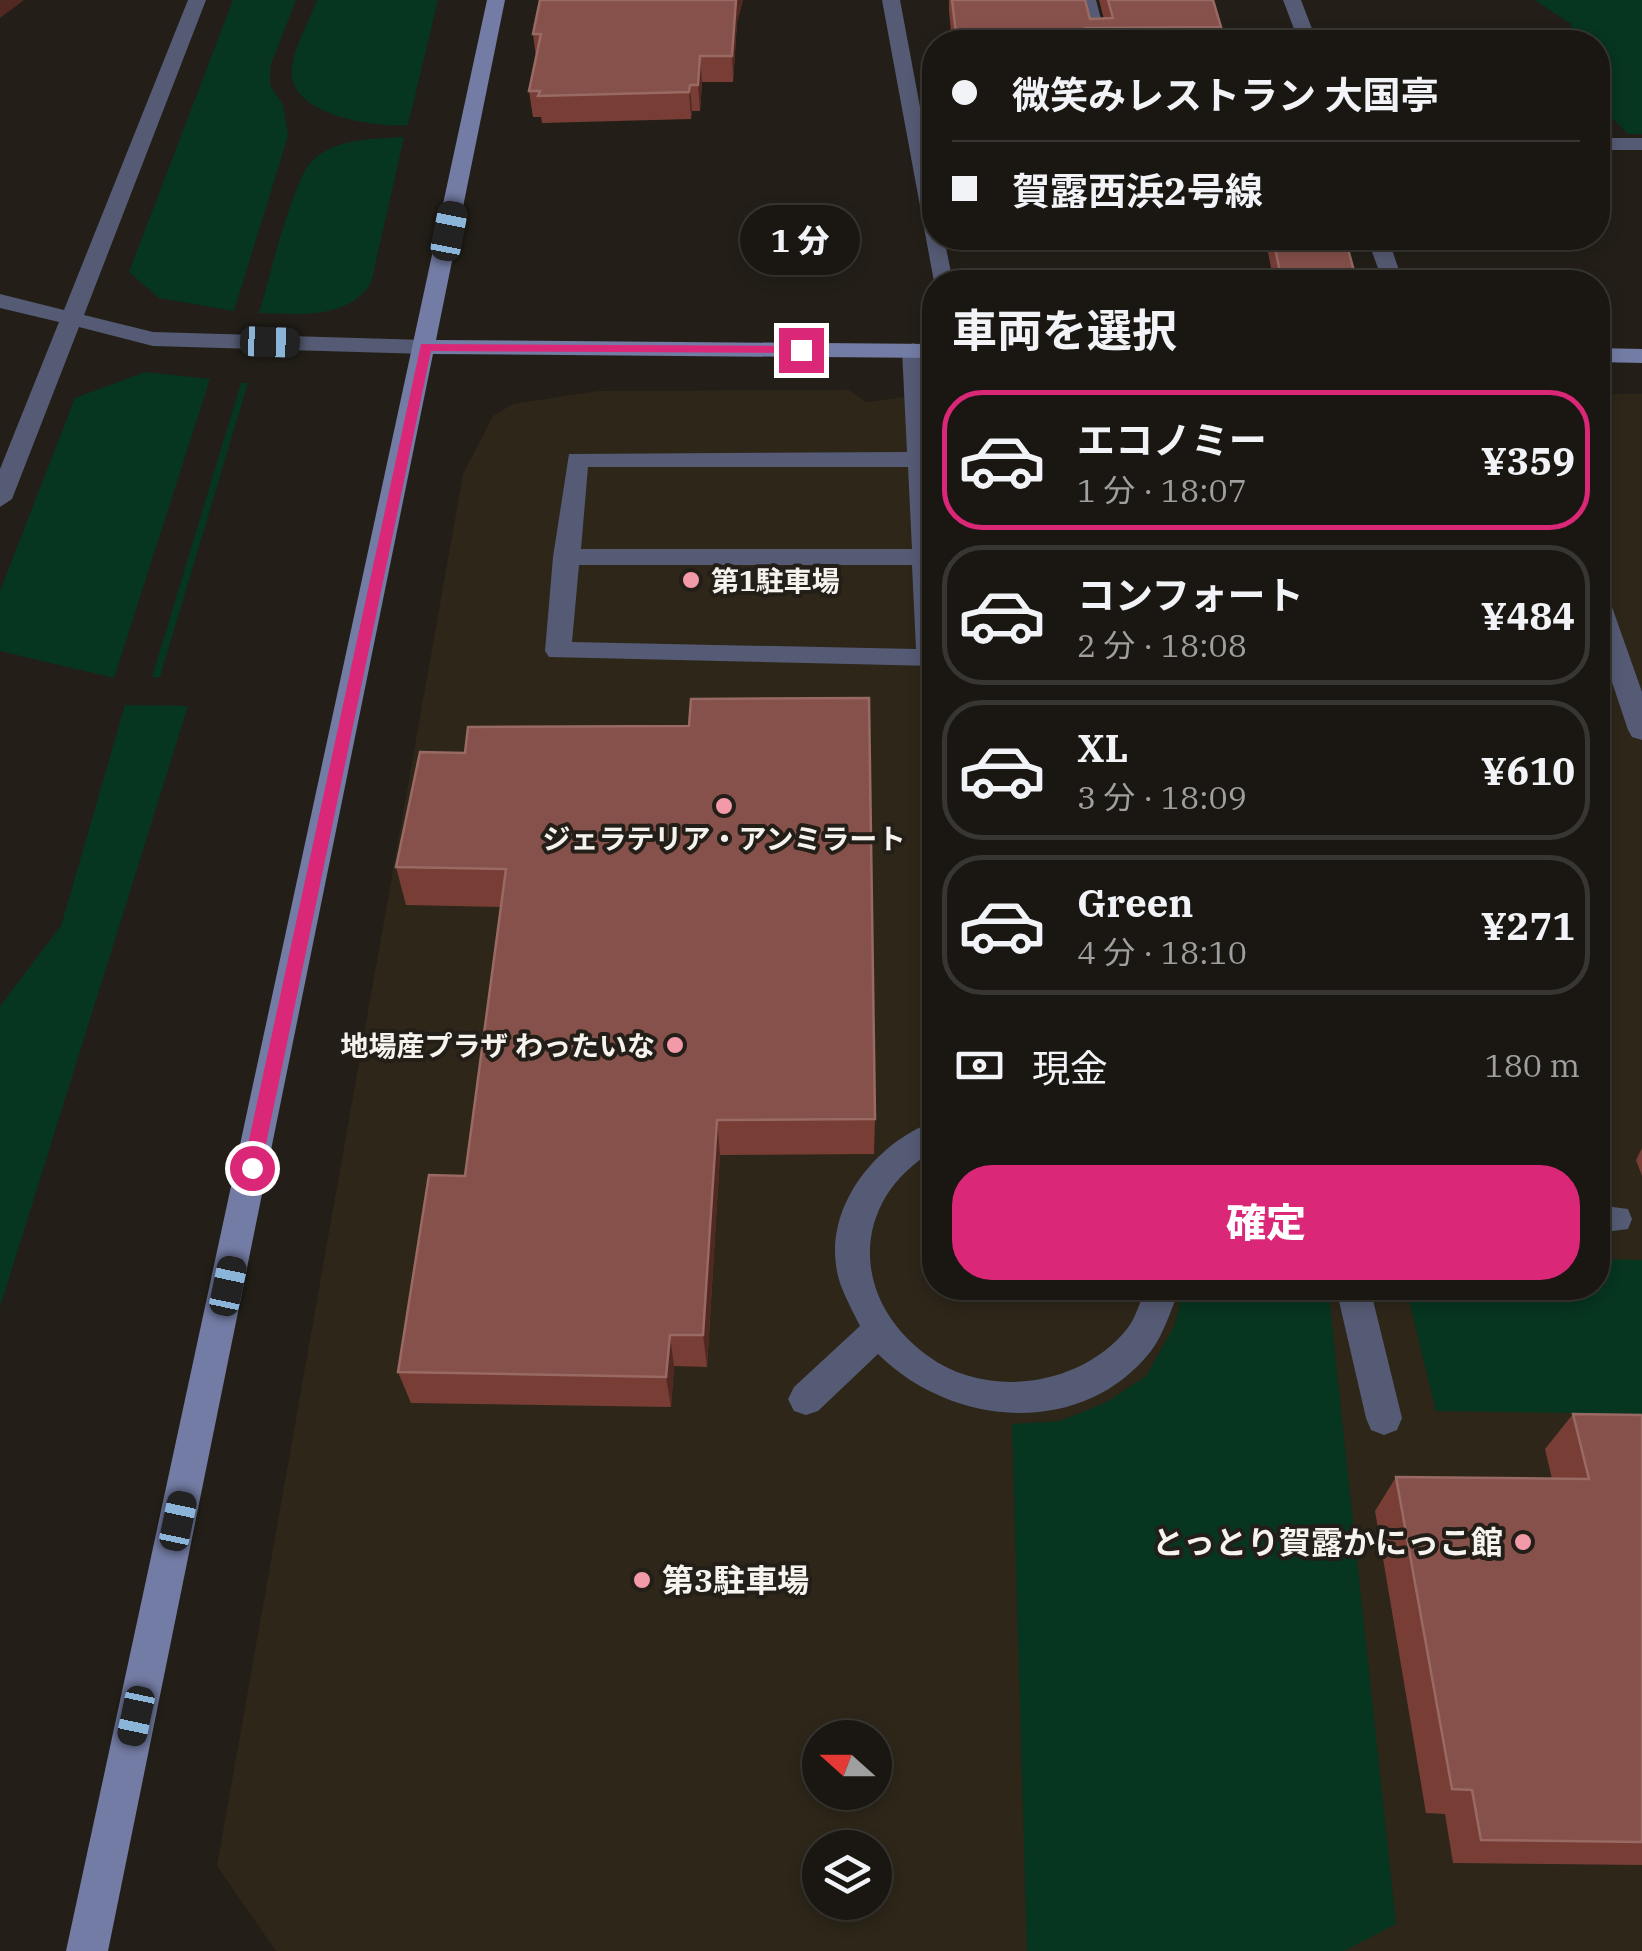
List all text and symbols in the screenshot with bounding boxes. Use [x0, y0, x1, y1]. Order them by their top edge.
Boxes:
text: 微笑みレストラン 大国亭 [1012, 70, 1439, 119]
text: 賀露西浜2号線 [1012, 166, 1263, 215]
car [429, 199, 469, 263]
callout: 1 分 [741, 205, 861, 275]
text: 1 分 [771, 219, 829, 261]
text: 車両を選択 [952, 301, 1177, 359]
car [239, 326, 301, 358]
route end [779, 328, 824, 373]
icon: car [957, 415, 1047, 505]
text: エコノミー [1077, 415, 1267, 464]
text: ¥359 [1481, 436, 1575, 485]
text: 1 分 · 18:07 [1077, 469, 1247, 511]
place label: 第1駐車場 [711, 562, 840, 599]
marker: 第1駐車場 [680, 569, 702, 591]
icon: car [957, 570, 1047, 660]
text: コンフォート [1077, 570, 1304, 619]
text: ¥484 [1481, 591, 1575, 640]
text: 2 分 · 18:08 [1077, 624, 1247, 666]
text: XL [1077, 723, 1128, 772]
icon: car [957, 725, 1047, 815]
text: ¥610 [1481, 746, 1575, 795]
text: 3 分 · 18:09 [1077, 776, 1247, 818]
marker: ジェラテリア・アンミラート [713, 795, 735, 817]
place label: ジェラテリア・アンミラート [543, 820, 905, 857]
text: Green [1077, 878, 1193, 927]
icon: car [957, 880, 1047, 970]
text: ¥271 [1481, 901, 1575, 950]
text: 4 分 · 18:10 [1077, 931, 1247, 973]
place label: 地場産プラザ わったいな [341, 1027, 655, 1064]
marker: 地場産プラザ わったいな [664, 1034, 686, 1056]
icon: cash [952, 1038, 1007, 1093]
text: 現金 [1032, 1043, 1108, 1092]
text: 180 m [1484, 1044, 1580, 1086]
route start [230, 1146, 275, 1191]
button: 確定 [952, 1165, 1580, 1280]
car [207, 1254, 249, 1318]
car [157, 1489, 199, 1553]
place label: とっとり賀露かにっこ館 [1152, 1521, 1503, 1563]
marker: とっとり賀露かにっこ館 [1512, 1531, 1534, 1553]
place label: 第3駐車場 [662, 1559, 809, 1601]
marker: 第3駐車場 [631, 1569, 653, 1591]
car [115, 1684, 157, 1748]
north arrow [802, 1720, 892, 1810]
map controls [802, 1720, 892, 1920]
button: layers [802, 1830, 892, 1920]

